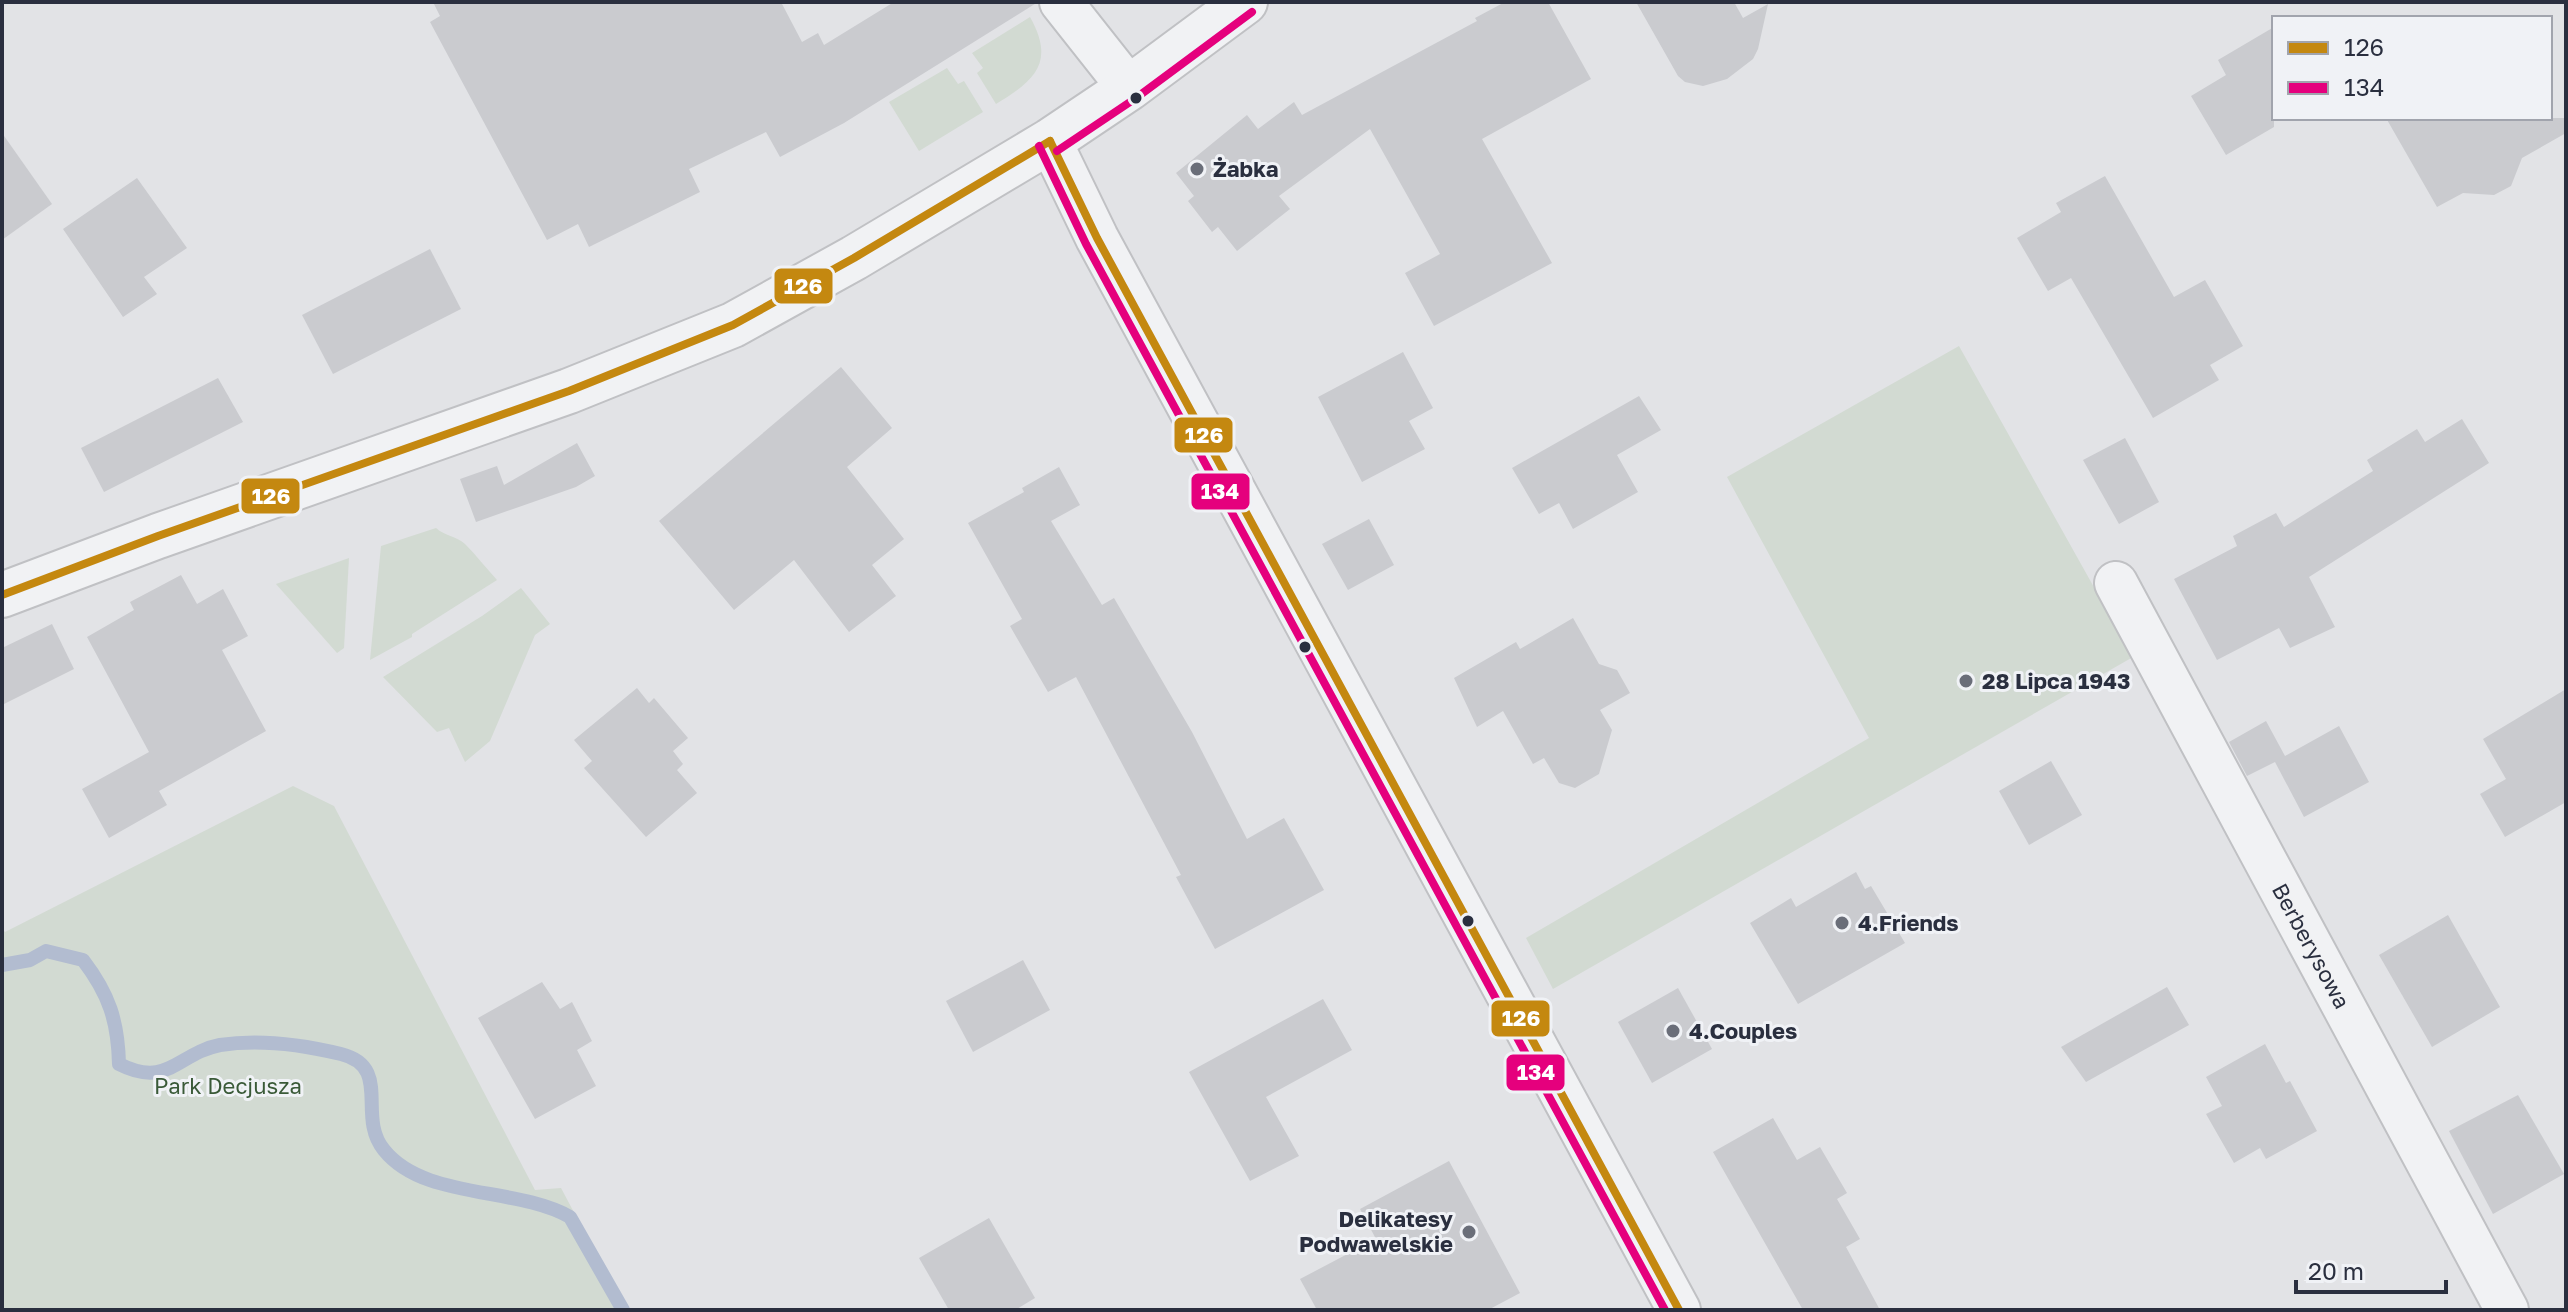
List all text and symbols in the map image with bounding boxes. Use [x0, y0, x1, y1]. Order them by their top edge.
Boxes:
legend [2272, 16, 2552, 120]
text: 126 [2344, 32, 2384, 61]
text: 134 [2344, 72, 2384, 101]
unlabelled marker [1128, 90, 1144, 106]
place label: Żabka [1213, 155, 1278, 182]
marker: Żabka [1188, 160, 1206, 178]
line badge: 126 [773, 267, 834, 305]
text: 126 [784, 272, 822, 299]
line badge: 126 [1173, 416, 1234, 454]
text: 126 [1185, 421, 1223, 448]
line badge: 134 [1190, 472, 1251, 511]
line badge: 126 [240, 477, 301, 515]
text: 134 [1201, 477, 1239, 504]
text: 126 [252, 482, 290, 509]
unlabelled marker [1297, 639, 1313, 655]
place label: 28 Lipca 1943 [1982, 667, 2130, 694]
marker: 28 Lipca 1943 [1957, 672, 1975, 690]
street label: Berberysowa [2267, 878, 2356, 1013]
place label: 4.Friends [1858, 909, 1959, 936]
unlabelled marker [1460, 913, 1476, 929]
marker: 4.Friends [1833, 914, 1851, 932]
line badge: 126 [1490, 999, 1551, 1038]
text: 126 [1502, 1004, 1540, 1031]
place label: 4.Couples [1689, 1017, 1797, 1044]
marker: 4.Couples [1664, 1022, 1682, 1040]
line badge: 134 [1505, 1053, 1566, 1092]
text: 134 [1517, 1058, 1555, 1085]
park label: Park Decjusza [154, 1072, 302, 1099]
place label: Delikatesy Podwawelskie [1299, 1205, 1453, 1257]
marker: Delikatesy Podwawelskie [1460, 1223, 1478, 1241]
scale bar [2296, 1244, 2446, 1294]
text: 20 m [2308, 1256, 2364, 1285]

